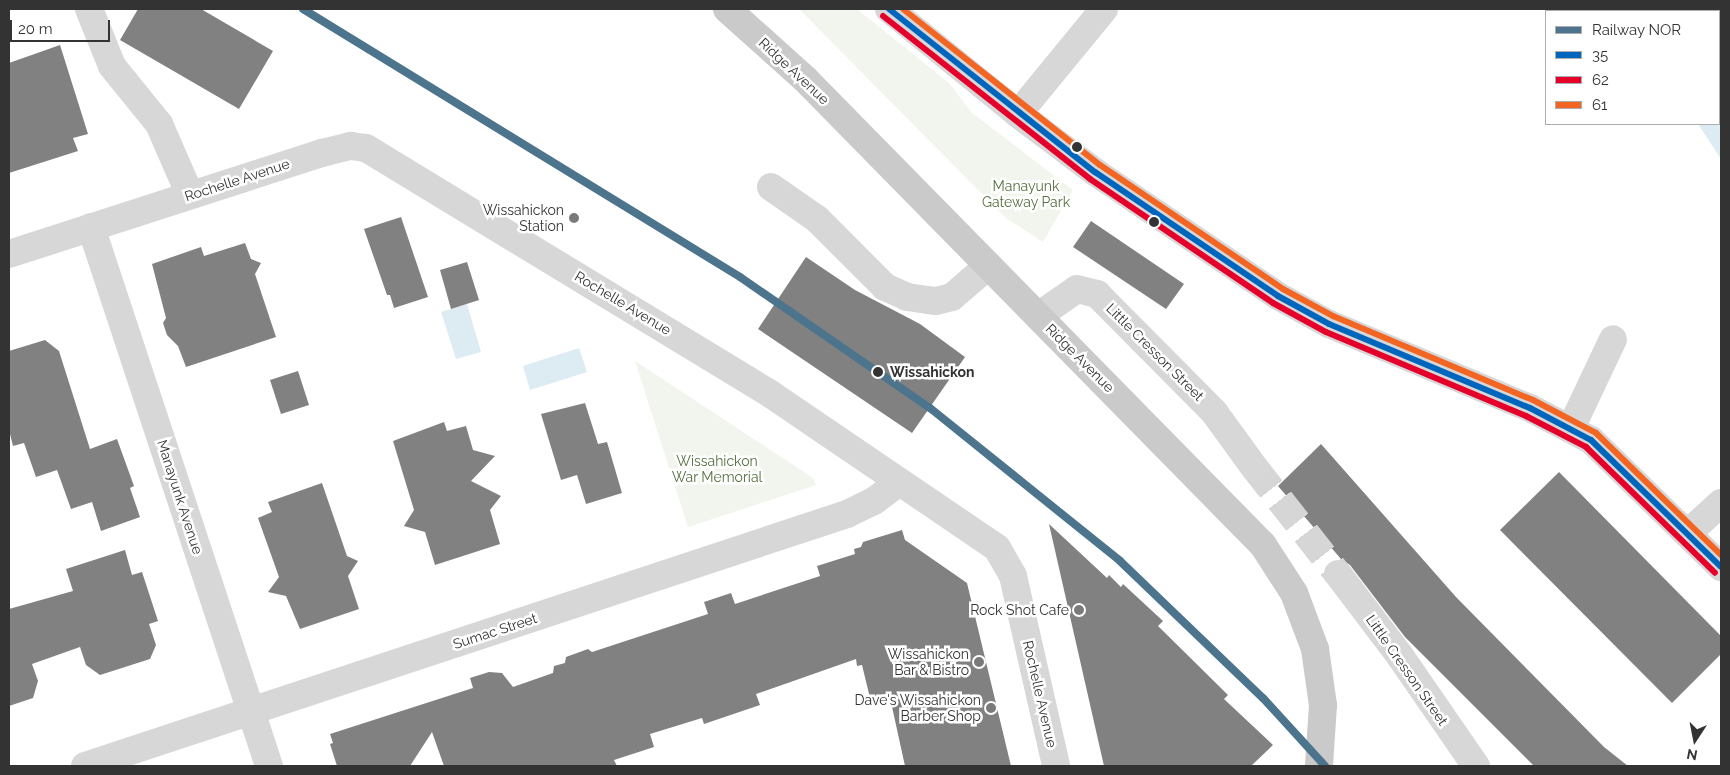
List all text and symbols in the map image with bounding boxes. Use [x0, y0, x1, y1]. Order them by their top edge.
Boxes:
scale bar [12, 10, 112, 42]
legend [1545, 10, 1720, 125]
text: 20 m [18, 20, 53, 38]
text: Railway NOR [1592, 21, 1681, 39]
street label: Ridge Avenue [755, 34, 833, 108]
text: 35 [1592, 46, 1608, 64]
text: 62 [1592, 71, 1609, 89]
text: 61 [1592, 96, 1607, 114]
unlabelled marker [1072, 142, 1082, 152]
street label: Rochelle Avenue [182, 155, 292, 205]
park label: Manayunk Gateway Park [982, 178, 1070, 210]
place label: Wissahickon Station [483, 202, 564, 234]
marker: Wissahickon Station [568, 212, 580, 224]
unlabelled marker [1149, 217, 1159, 227]
street label: Rochelle Avenue [572, 268, 674, 338]
street label: Little Cresson Street [1103, 300, 1207, 404]
street label: Ridge Avenue [1042, 320, 1118, 396]
marker: Wissahickon [869, 363, 887, 381]
place label: Wissahickon [890, 364, 974, 380]
street label: Manayunk Avenue [154, 438, 206, 556]
park label: Wissahickon War Memorial [672, 453, 762, 486]
place label: Rock Shot Cafe [970, 602, 1069, 618]
marker: Rock Shot Cafe [1073, 604, 1085, 616]
street label: Sumac Street [451, 610, 539, 652]
street label: Little Cresson Street [1363, 611, 1451, 729]
street label: Rochelle Avenue [1019, 639, 1061, 749]
place label: Wissahickon Bar & Bistro [888, 646, 969, 679]
marker: Wissahickon Bar & Bistro [973, 656, 985, 668]
place label: Dave's Wissahickon Barber Shop [854, 692, 981, 724]
marker: Dave's Wissahickon Barber Shop [985, 702, 997, 714]
north arrow [1670, 715, 1720, 765]
text: N [1685, 746, 1699, 764]

